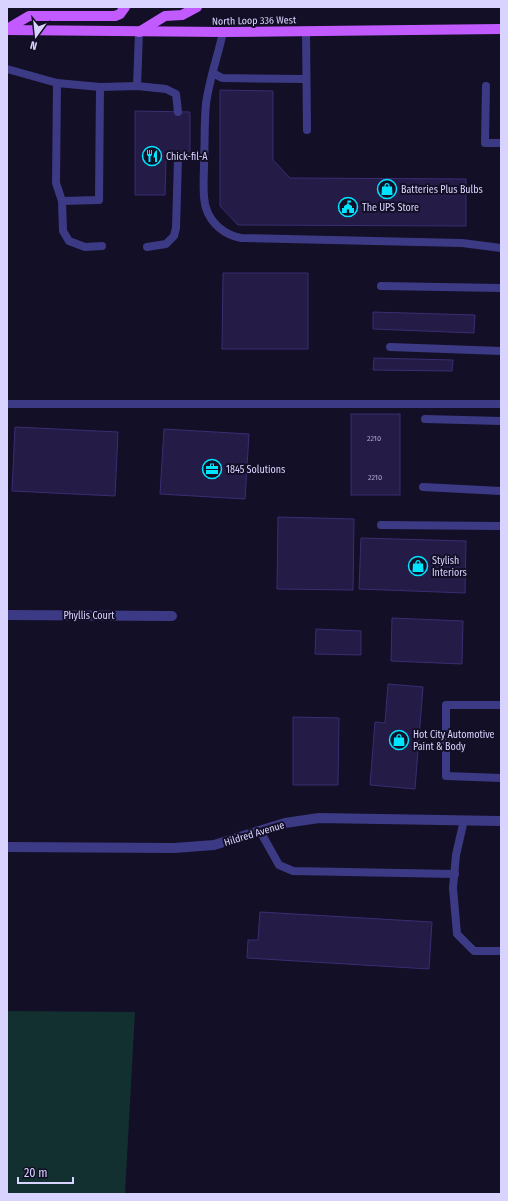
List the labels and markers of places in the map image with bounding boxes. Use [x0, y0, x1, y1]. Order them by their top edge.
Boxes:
restaurant icon: Chick-fil-A [141, 145, 163, 167]
place label: Chick-fil-A [166, 151, 208, 163]
shop icon: Batteries Plus Bulbs [376, 178, 398, 200]
place label: Batteries Plus Bulbs [401, 184, 483, 196]
public building icon: The UPS Store [337, 196, 359, 218]
place label: The UPS Store [362, 202, 419, 214]
office icon: 1845 Solutions [201, 458, 223, 480]
place label: 1845 Solutions [226, 464, 285, 476]
shop icon: Stylish Interiors [407, 555, 429, 577]
place label: Stylish Interiors [432, 555, 467, 579]
shop icon: Hot City Automotive Paint & Body [388, 729, 410, 751]
place label: Hot City Automotive Paint & Body [413, 729, 495, 753]

